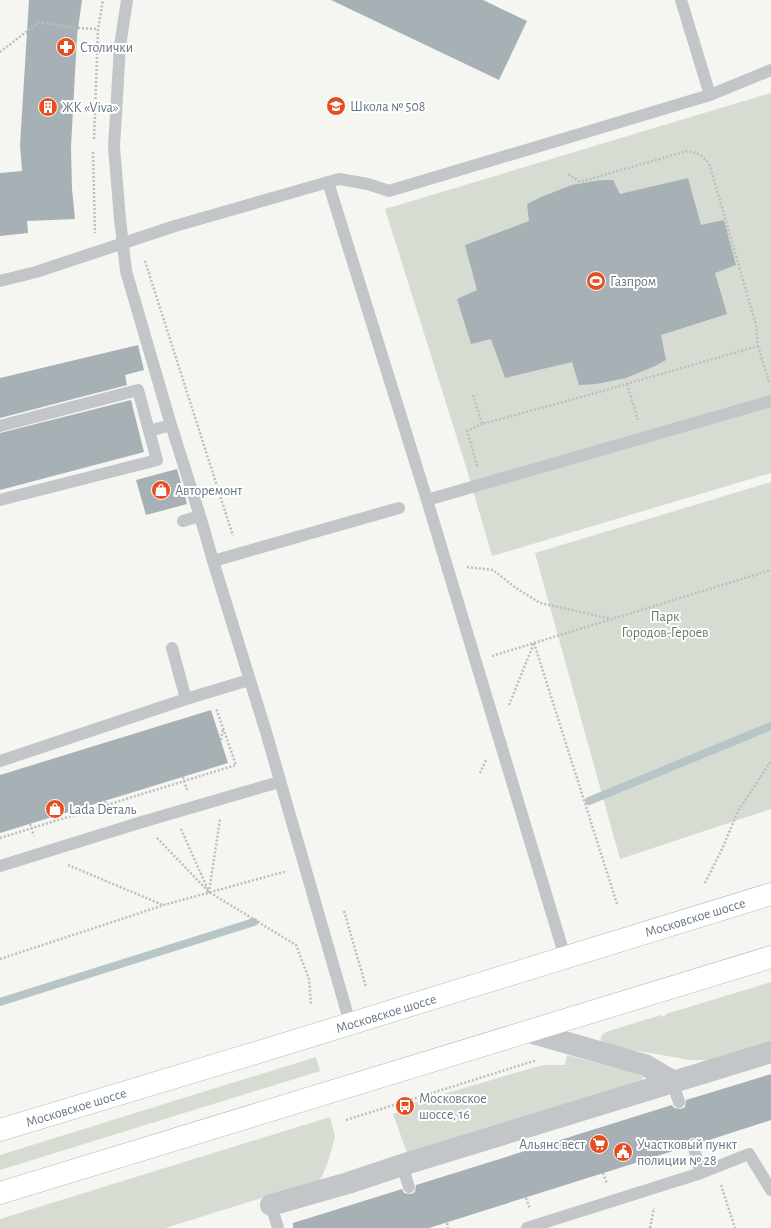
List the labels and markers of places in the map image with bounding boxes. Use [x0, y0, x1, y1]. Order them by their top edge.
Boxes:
pharmacy icon: Столички [55, 36, 77, 58]
place label: Столички [80, 41, 133, 55]
school or university icon: Школа № 508 [325, 95, 347, 117]
building icon: ЖК «Viva» [37, 96, 59, 118]
place label: Школа № 508 [350, 100, 425, 114]
place label: ЖК «Viva» [62, 101, 119, 115]
sports icon: Газпром [585, 270, 607, 292]
place label: Газпром [610, 275, 656, 289]
shop icon: Авторемонт [150, 479, 172, 501]
place label: Авторемонт [175, 484, 243, 498]
shop icon: Lada Dеталь [44, 798, 66, 820]
place label: Lada Dеталь [69, 803, 137, 817]
place label: Московское шоссе, 16 [419, 1092, 487, 1122]
bus stop icon: Московское шоссе, 16 [394, 1095, 416, 1117]
supermarket icon: Альянс вест [588, 1133, 610, 1155]
place label: Альянс вест [519, 1138, 586, 1152]
place label: Участковый пункт полиции № 28 [637, 1138, 738, 1168]
public building icon: Участковый пункт полиции № 28 [612, 1141, 634, 1163]

